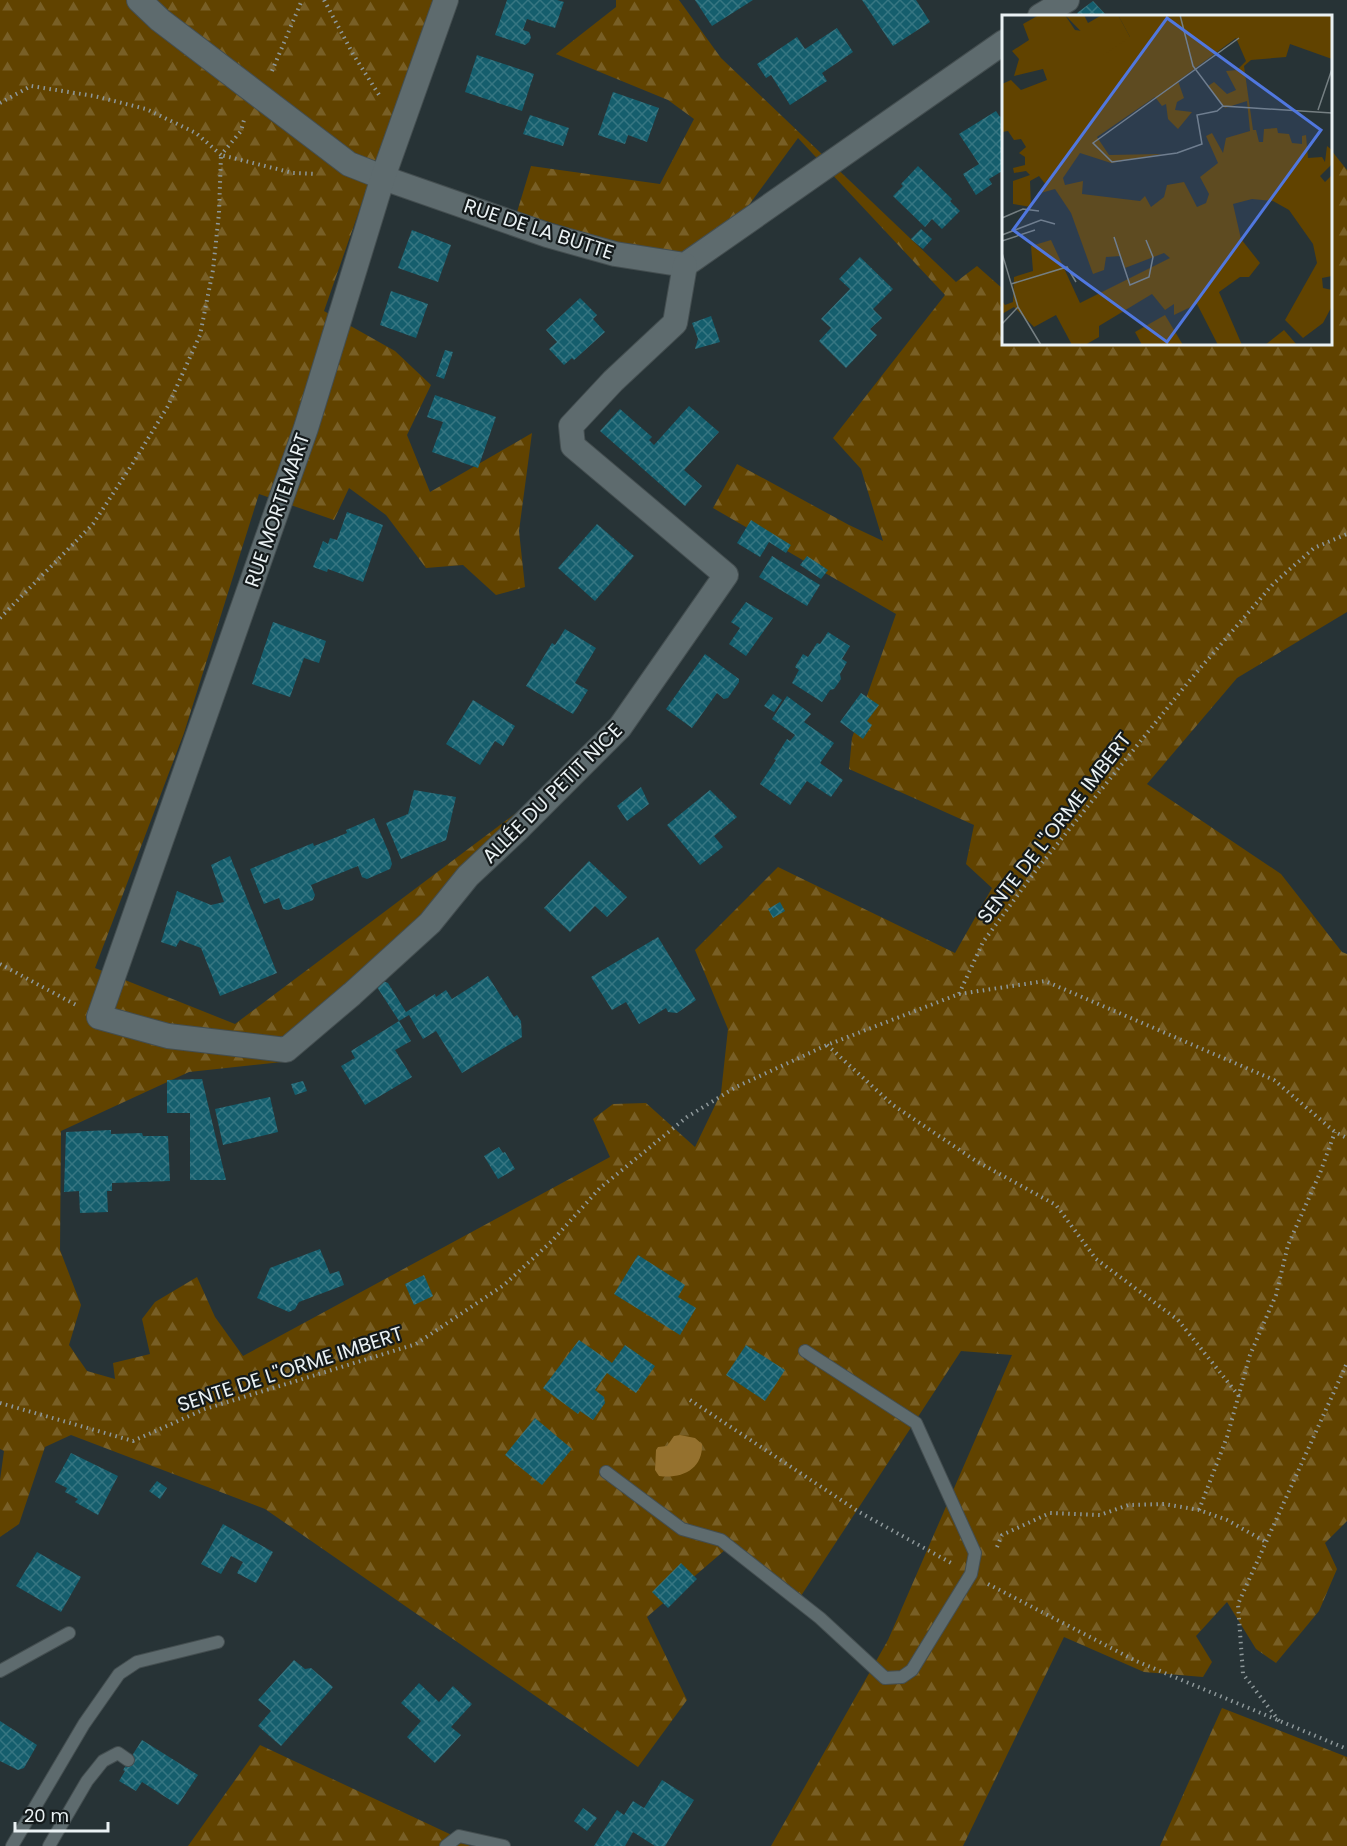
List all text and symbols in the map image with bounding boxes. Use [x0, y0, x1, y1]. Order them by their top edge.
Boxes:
inset map [1002, 15, 1332, 345]
street label: RUE DE LA BUTTE [460, 192, 618, 266]
street label: RUE MORTEMART [238, 429, 317, 591]
street label: ALLÉE DU PETIT NICE [476, 717, 628, 869]
street label: SENTE DE L''ORME IMBERT [970, 726, 1138, 929]
street label: SENTE DE L''ORME IMBERT [174, 1319, 407, 1419]
scale bar [15, 1795, 108, 1833]
text: 20 m [24, 1803, 69, 1828]

